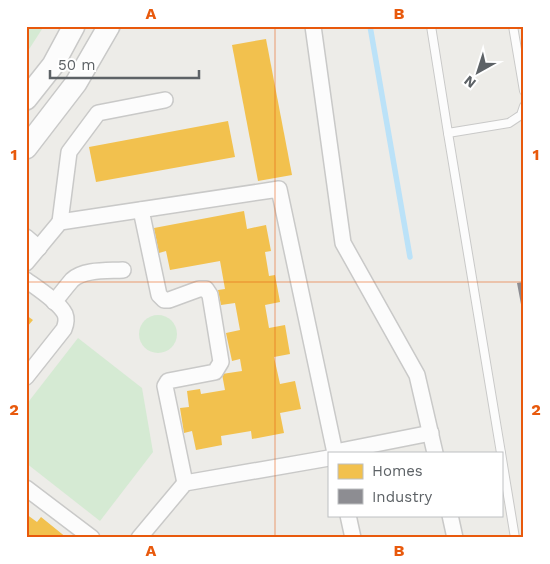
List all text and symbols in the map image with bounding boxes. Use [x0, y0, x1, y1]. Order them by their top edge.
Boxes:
text: A [146, 4, 157, 23]
text: B [394, 4, 405, 23]
scale bar [50, 48, 199, 80]
north arrow [452, 48, 502, 98]
text: 50 m [58, 56, 95, 74]
text: N [461, 73, 479, 92]
text: 1 [11, 145, 17, 164]
text: 1 [533, 145, 539, 164]
text: 2 [9, 400, 19, 419]
text: 2 [531, 400, 541, 419]
legend [328, 452, 502, 516]
text: Homes [372, 462, 423, 480]
text: Industry [372, 488, 433, 506]
text: A [146, 541, 157, 560]
text: B [394, 541, 405, 560]

